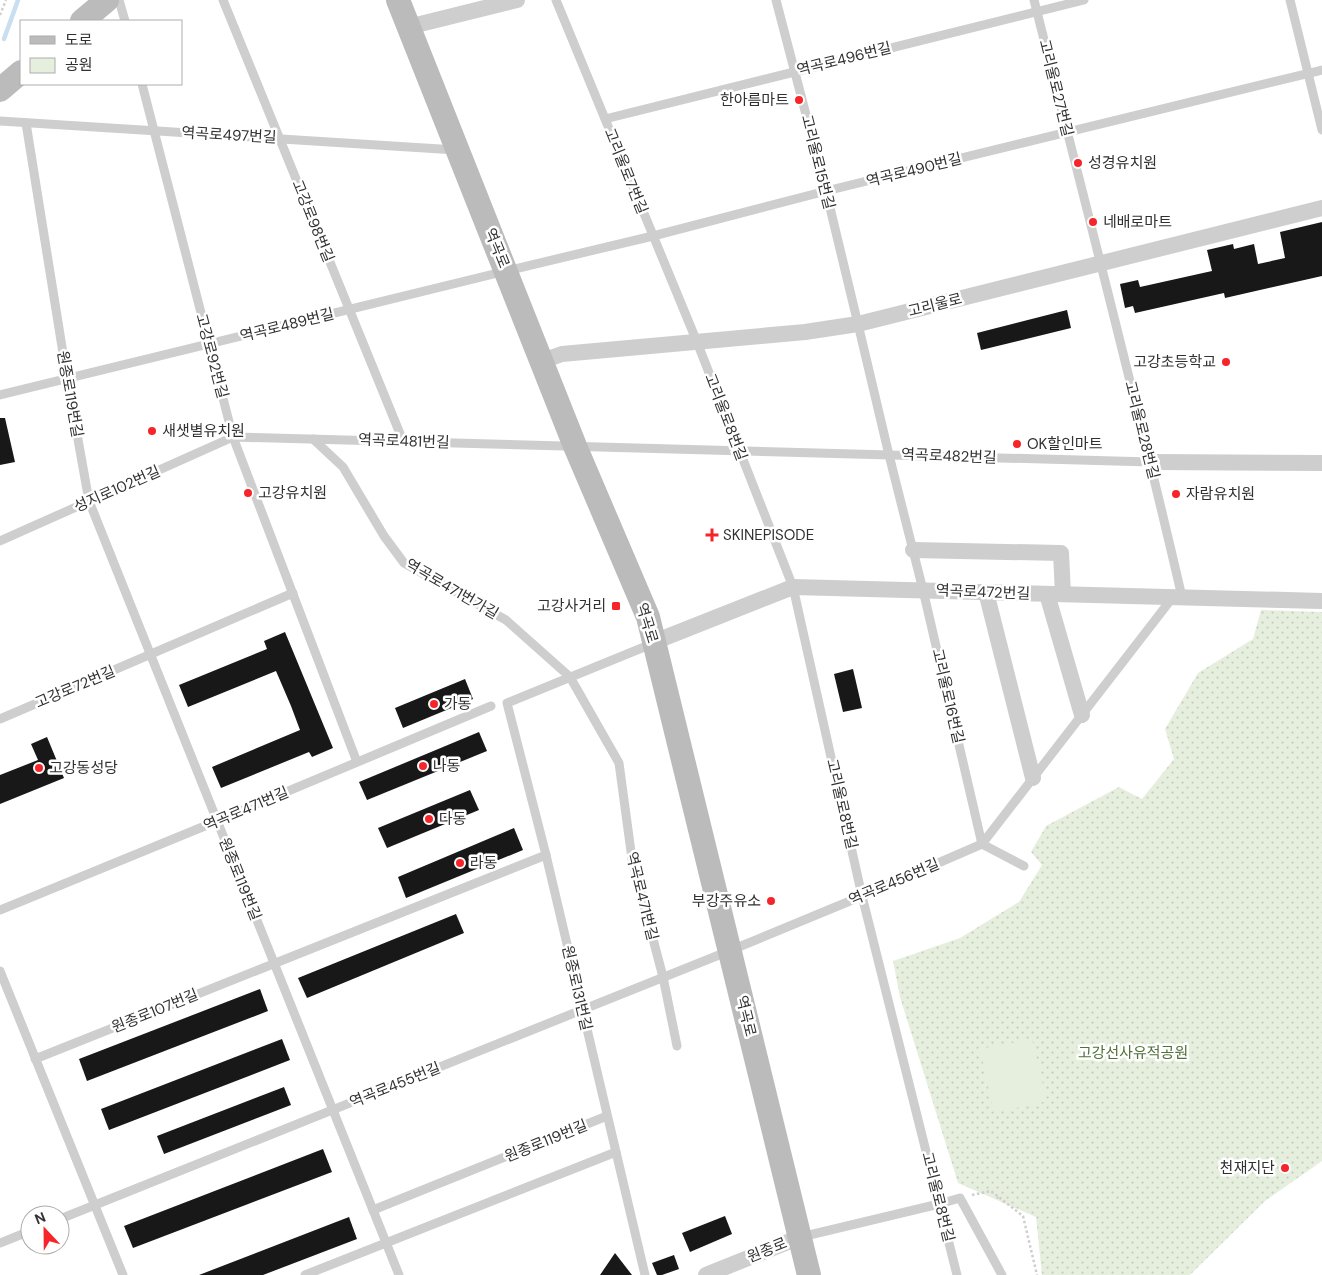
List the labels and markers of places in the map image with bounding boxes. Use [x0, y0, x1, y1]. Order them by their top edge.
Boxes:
place label: 한아름마트 [720, 90, 789, 110]
marker: 한아름마트 [793, 94, 805, 106]
place label: 성경유치원 [1088, 153, 1157, 173]
marker: 성경유치원 [1072, 157, 1084, 169]
place label: 네배로마트 [1103, 212, 1172, 232]
marker: 네배로마트 [1087, 216, 1099, 228]
place label: 고강초등학교 [1133, 352, 1216, 372]
marker: 고강초등학교 [1220, 356, 1232, 368]
place label: 새샛별유치원 [162, 421, 245, 441]
marker: 새샛별유치원 [146, 425, 158, 437]
place label: OK할인마트 [1027, 434, 1103, 454]
marker: OK할인마트 [1011, 438, 1023, 450]
place label: 고강유치원 [258, 483, 327, 503]
place label: 자람유치원 [1186, 484, 1255, 504]
marker: 고강유치원 [242, 487, 254, 499]
marker: 자람유치원 [1170, 488, 1182, 500]
place label: SKINEPISODE [723, 525, 814, 545]
marker: SKINEPISODE [705, 528, 719, 542]
place label: 고강사거리 [537, 596, 606, 616]
marker: 고강사거리 [610, 600, 622, 612]
place label: 가동 [444, 694, 472, 714]
marker: 가동 [428, 698, 440, 710]
place label: 나동 [433, 756, 461, 776]
place label: 고강동성당 [49, 758, 118, 778]
marker: 나동 [417, 760, 429, 772]
marker: 고강동성당 [33, 762, 45, 774]
place label: 다동 [439, 809, 467, 829]
marker: 다동 [423, 813, 435, 825]
place label: 라동 [470, 853, 498, 873]
marker: 라동 [454, 857, 466, 869]
place label: 부강주유소 [692, 891, 761, 911]
marker: 부강주유소 [765, 895, 777, 907]
place label: 천재지단 [1220, 1158, 1275, 1178]
marker: 천재지단 [1279, 1162, 1291, 1174]

